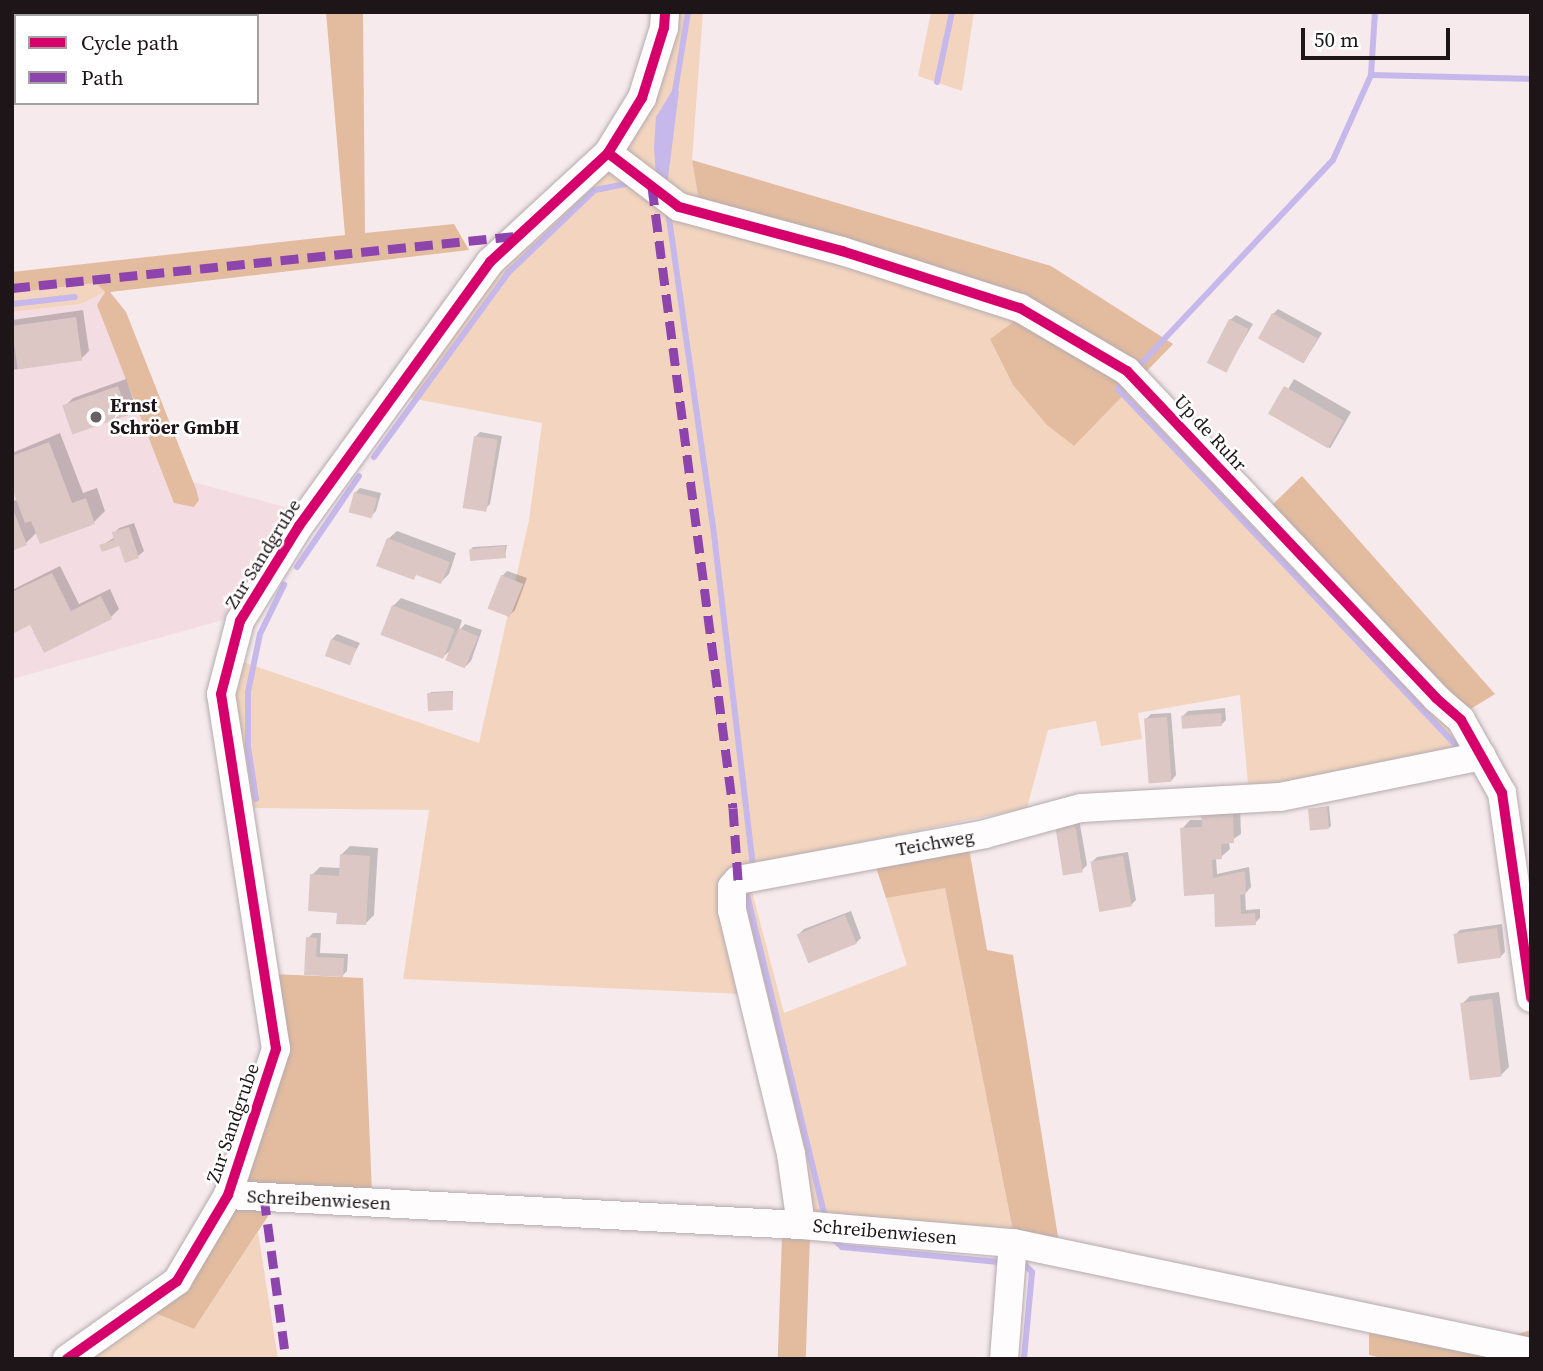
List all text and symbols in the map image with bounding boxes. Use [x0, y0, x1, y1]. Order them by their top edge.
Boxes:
legend [14, 14, 259, 105]
scale bar [1305, 14, 1454, 58]
text: 50 m [1314, 25, 1359, 54]
text: Cycle path [81, 28, 179, 57]
text: Path [81, 63, 124, 92]
street label: Up de Ruhr [1169, 390, 1251, 476]
place label: Ernst Schröer GmbH [110, 395, 239, 439]
marker: Ernst Schröer GmbH [88, 409, 104, 425]
street label: Zur Sandgrube [220, 495, 306, 613]
street label: Teichweg [894, 825, 976, 861]
street label: Zur Sandgrube [202, 1060, 264, 1186]
street label: Schreibenwiesen [246, 1185, 392, 1215]
street label: Schreibenwiesen [812, 1214, 958, 1250]

